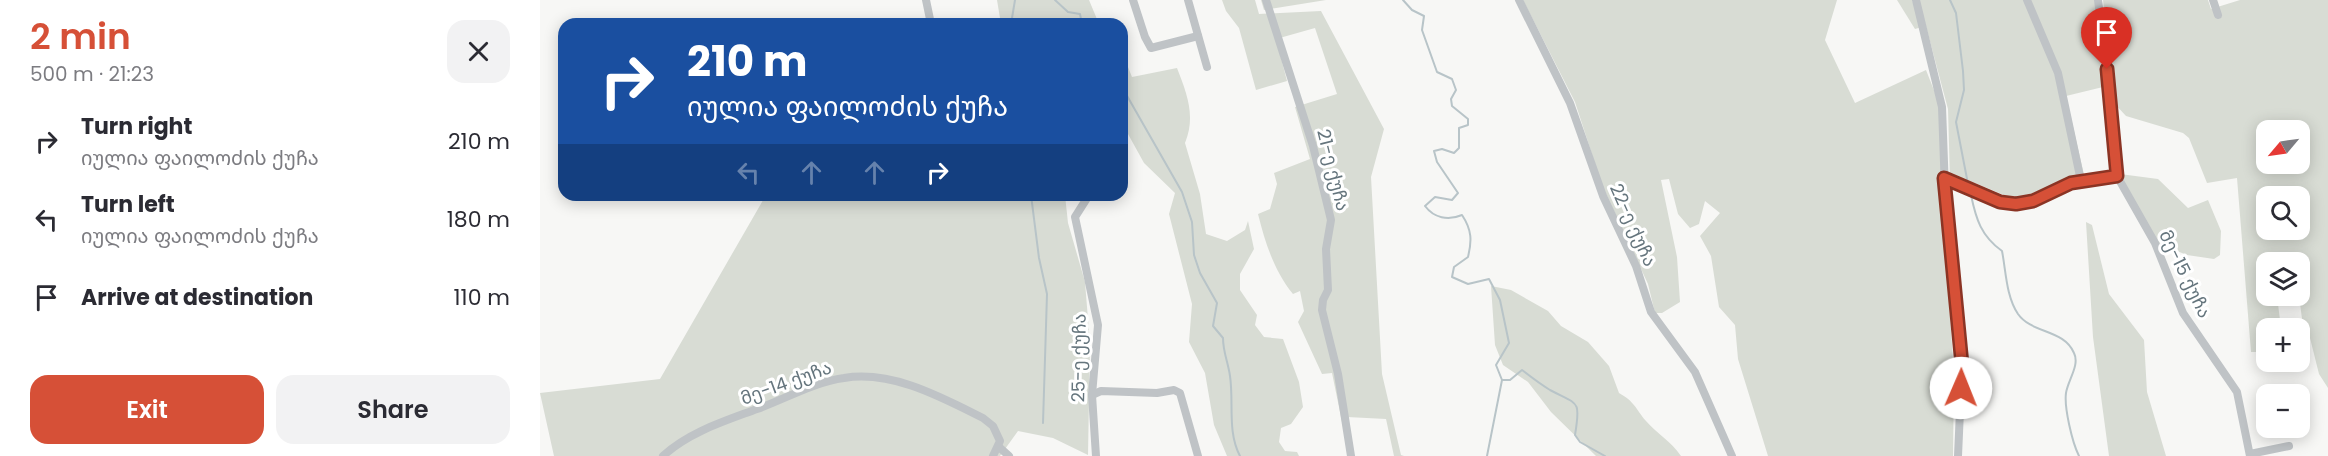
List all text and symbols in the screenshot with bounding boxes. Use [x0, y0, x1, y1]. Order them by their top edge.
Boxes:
pin [2081, 7, 2132, 69]
text: 2 min [30, 11, 131, 62]
icon: arrive [2090, 16, 2123, 49]
button: close [447, 20, 510, 83]
text: 210 m [687, 32, 808, 91]
icon: right [588, 42, 666, 120]
text: 500 m · 21:23 [30, 60, 154, 88]
text: იულია ფაილოძის ქუჩა [687, 88, 1008, 125]
text: Turn right [81, 111, 192, 142]
north arrow [2256, 120, 2310, 174]
map controls [2256, 120, 2310, 438]
icon: right [30, 125, 63, 158]
text: 210 m [448, 126, 510, 157]
street label: 21-ე ქუჩა [1311, 126, 1356, 213]
text: იულია ფაილოძის ქუჩა [81, 144, 319, 172]
icon: left [732, 156, 765, 189]
icon: ahead [795, 156, 828, 189]
icon: ahead [858, 156, 891, 189]
icon: right [921, 156, 954, 189]
street label: 22-ე ქუჩა [1604, 179, 1663, 270]
button: search [2256, 186, 2310, 240]
text: Turn left [81, 189, 175, 220]
icon: left [30, 203, 63, 236]
text: 180 m [447, 204, 510, 235]
text: იულია ფაილოძის ქუჩა [81, 222, 319, 250]
street label: მე-15 ქუჩა [2153, 226, 2217, 322]
button: layers [2256, 252, 2310, 306]
icon: arrive [30, 281, 63, 314]
text: Arrive at destination [81, 282, 313, 313]
text: 110 m [454, 282, 510, 313]
street label: 25-ე ქუჩა [1065, 313, 1092, 403]
button: + [2256, 318, 2310, 372]
street label: მე-14 ქუჩა [737, 355, 835, 411]
position arrow [1929, 356, 1993, 420]
button: Exit [30, 375, 264, 444]
button: Share [276, 375, 510, 444]
button: − [2256, 384, 2310, 438]

